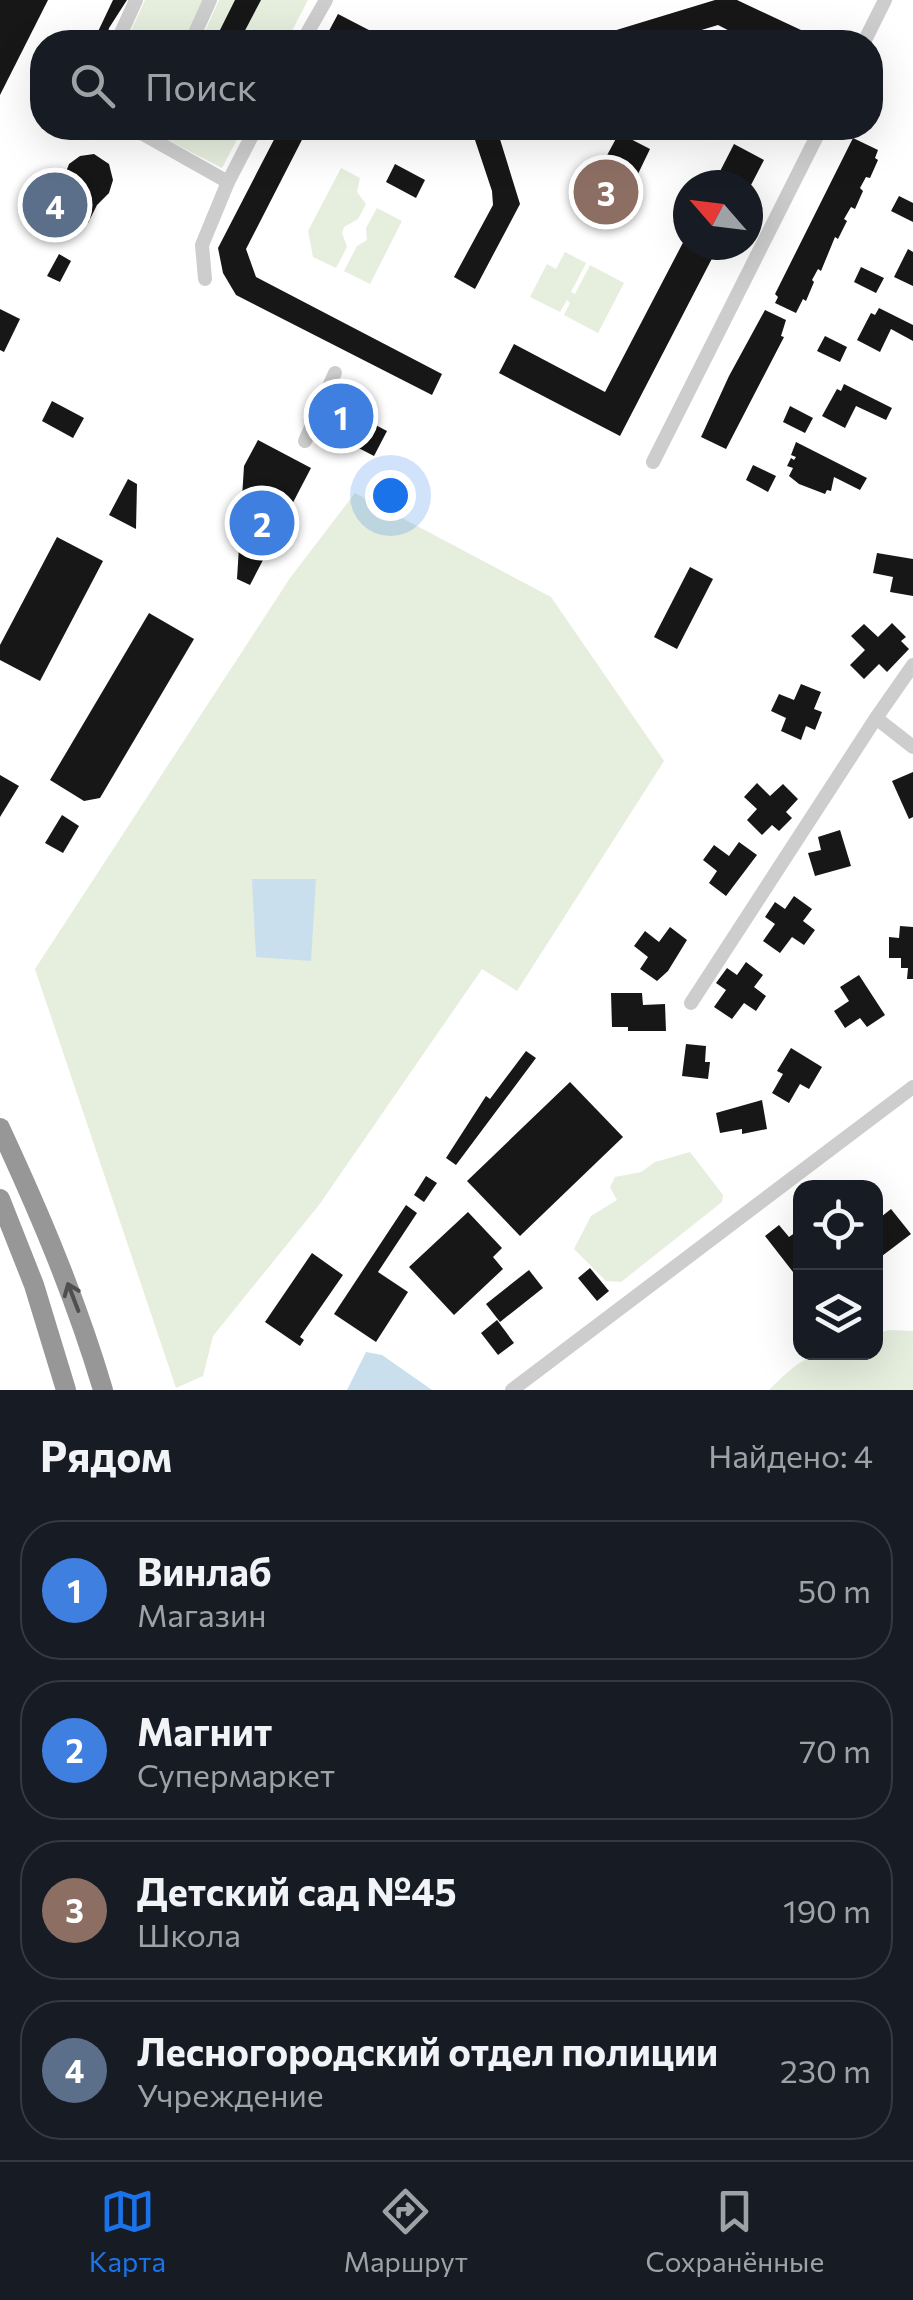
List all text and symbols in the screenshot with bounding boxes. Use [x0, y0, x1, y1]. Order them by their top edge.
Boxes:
search box [30, 30, 883, 140]
icon: search [65, 58, 120, 113]
text: Поиск [145, 62, 257, 109]
pin: 3 [574, 154, 638, 230]
pin: 4 [22, 168, 88, 242]
north arrow [673, 170, 763, 260]
pin: 1 [308, 378, 374, 454]
your location [365, 470, 416, 521]
pin: 2 [230, 486, 294, 560]
map controls [793, 1180, 883, 1360]
button: locate [793, 1180, 883, 1270]
button: layers [793, 1270, 883, 1360]
one-way arrow [62, 1283, 80, 1313]
text: Рядом [40, 1429, 172, 1481]
text: Найдено: 4 [708, 1435, 873, 1475]
text: Винлаб [137, 1547, 272, 1594]
text: 1 [67, 1570, 82, 1610]
text: 50 m [798, 1570, 871, 1610]
text: Магазин [137, 1594, 267, 1634]
text: Магнит [137, 1707, 272, 1754]
text: 2 [65, 1730, 84, 1770]
text: 70 m [799, 1730, 871, 1770]
text: Супермаркет [137, 1754, 335, 1794]
text: Детский сад №45 [137, 1867, 457, 1914]
text: 3 [65, 1890, 84, 1930]
text: 190 m [783, 1890, 871, 1930]
text: Школа [137, 1914, 241, 1954]
text: Лесногородский отдел полиции [137, 2027, 718, 2074]
text: 4 [65, 2050, 84, 2090]
text: 230 m [780, 2050, 871, 2090]
text: Учреждение [137, 2074, 324, 2114]
tab: Карта [89, 2184, 166, 2278]
tab: Маршрут [344, 2184, 468, 2278]
tab: Сохранённые [645, 2184, 824, 2278]

